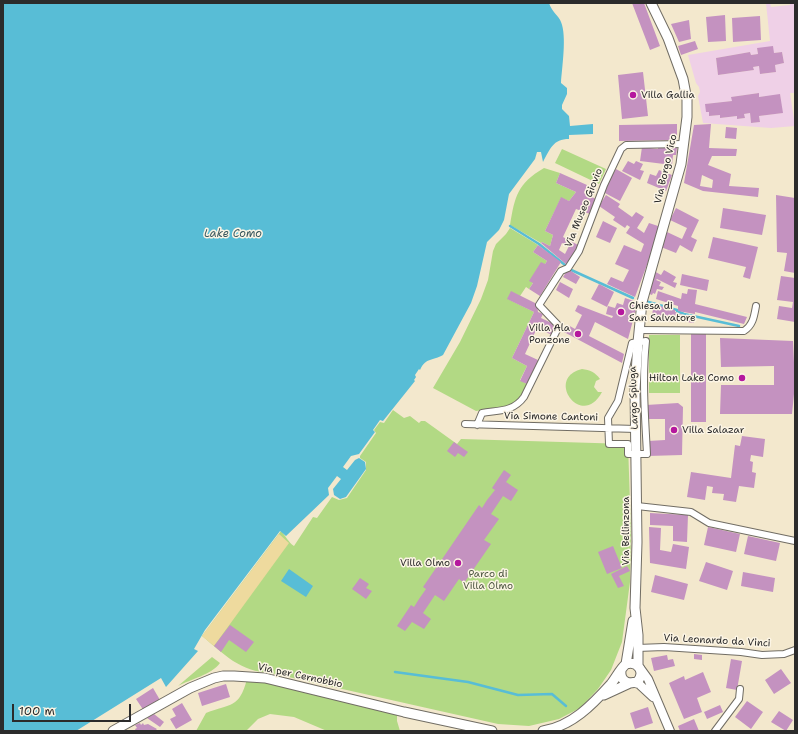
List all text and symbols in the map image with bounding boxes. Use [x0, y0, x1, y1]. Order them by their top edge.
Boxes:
place label: Villa Gallia [641, 89, 695, 101]
marker: Villa Gallia [628, 90, 638, 100]
street label: Via Borgo Vico [652, 133, 680, 205]
street label: Via Museo Giovio [563, 167, 605, 249]
water label: Lake Como [204, 227, 262, 241]
place label: Chiesa di San Salvatore [629, 300, 696, 324]
marker: Chiesa di San Salvatore [616, 307, 626, 317]
place label: Villa Ala Ponzone [528, 322, 570, 346]
marker: Villa Ala Ponzone [573, 329, 583, 339]
street label: Largo Spluga [627, 366, 641, 430]
place label: Hilton Lake Como [649, 372, 734, 384]
marker: Hilton Lake Como [737, 373, 747, 383]
street label: Via Simone Cantoni [504, 410, 598, 424]
place label: Villa Salazar [682, 424, 744, 436]
marker: Villa Salazar [669, 425, 679, 435]
street label: Via Bellinzona [620, 496, 632, 566]
place label: Villa Olmo [400, 557, 450, 569]
marker: Villa Olmo [453, 558, 463, 568]
park label: Parco di Villa Olmo [463, 568, 513, 592]
street label: Via Leonardo da Vinci [663, 632, 771, 650]
street label: Via per Cernobbio [256, 661, 344, 691]
scale bar [14, 696, 133, 722]
text: 100 m [19, 703, 55, 719]

